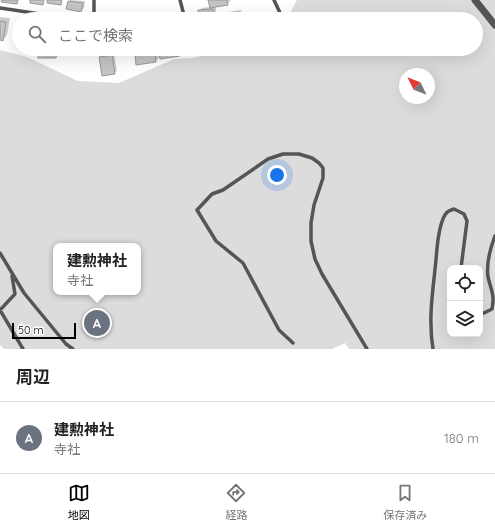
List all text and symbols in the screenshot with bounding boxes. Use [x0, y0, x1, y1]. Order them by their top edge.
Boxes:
search box [12, 12, 483, 56]
icon: search [26, 23, 48, 45]
text: ここで検索 [58, 26, 133, 45]
north arrow [399, 68, 435, 104]
your location [267, 165, 287, 185]
popup [53, 243, 141, 295]
text: 建勲神社 [67, 251, 127, 270]
map controls [447, 265, 483, 337]
button: locate [447, 265, 483, 301]
text: 寺社 [67, 272, 93, 288]
button: layers [447, 301, 483, 337]
pin: A [84, 308, 110, 338]
scale bar [12, 321, 76, 340]
text: 50 m [18, 323, 44, 337]
text: 周辺 [16, 366, 50, 387]
text: 建勲神社 [54, 420, 114, 439]
text: A [25, 430, 33, 446]
text: 180 m [444, 430, 479, 446]
text: 寺社 [54, 441, 80, 457]
tab: 地図 [68, 482, 90, 522]
tab: 経路 [225, 482, 247, 522]
tab: 保存済み [383, 482, 427, 522]

